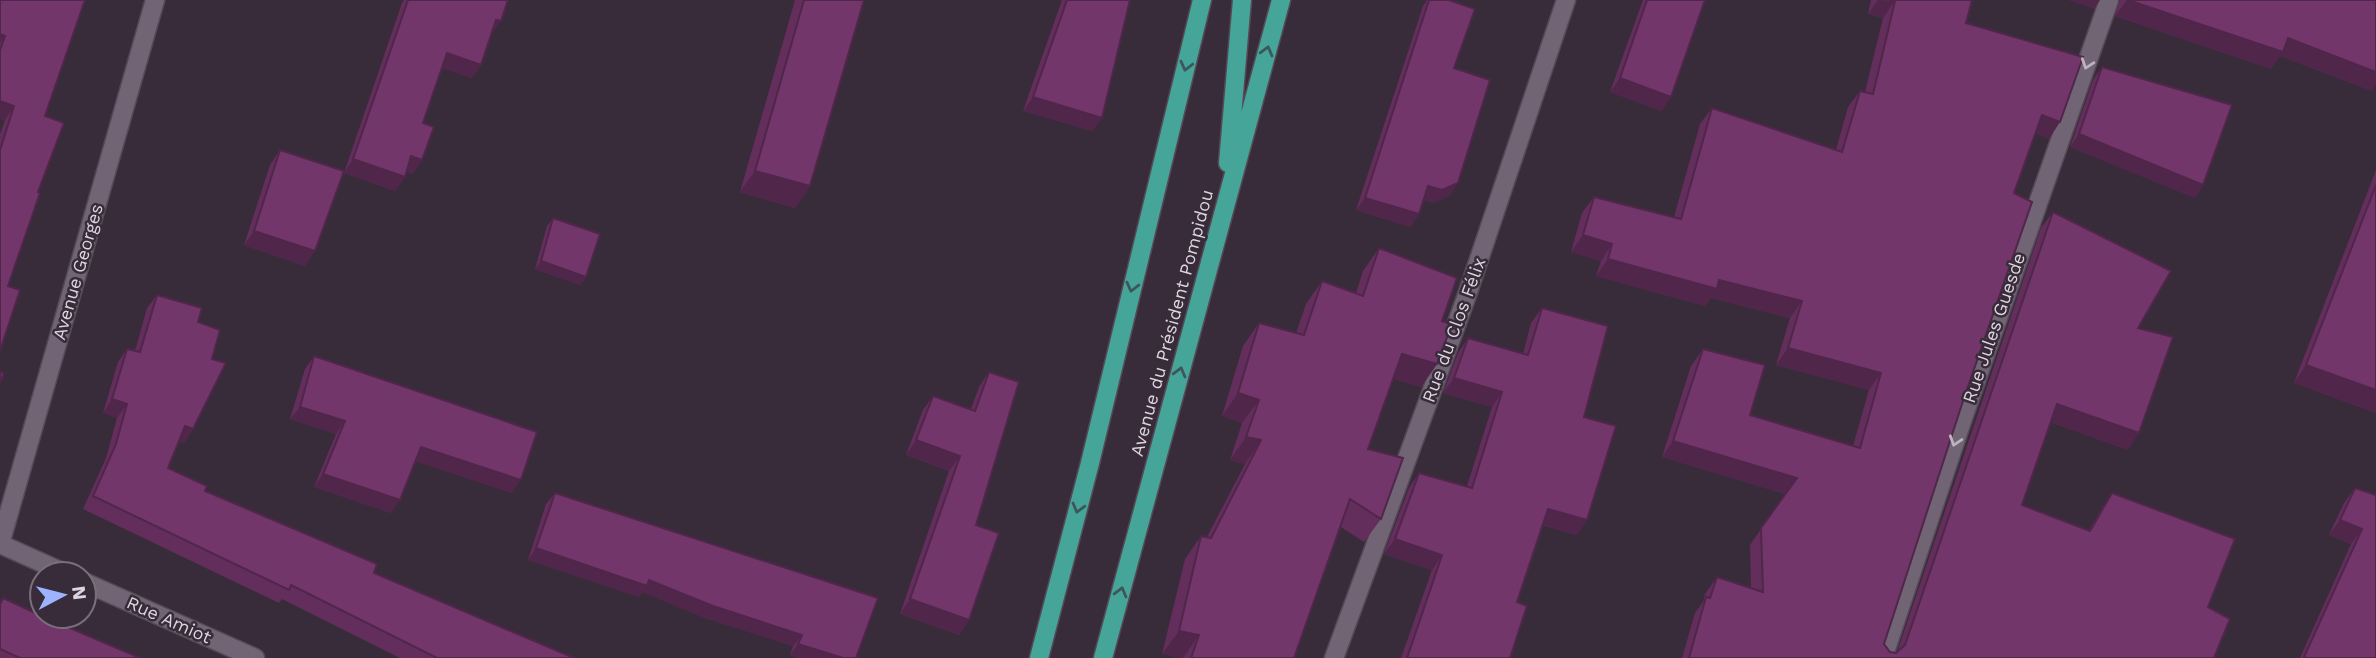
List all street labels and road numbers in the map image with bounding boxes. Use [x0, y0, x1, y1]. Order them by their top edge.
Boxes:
street label: Avenue du Président Pompidou [1126, 187, 1217, 459]
street label: Avenue Georges [48, 201, 107, 342]
street label: Rue Jules Guesde [1958, 250, 2029, 406]
street label: Rue du Clos Félix [1418, 255, 1489, 405]
street label: Rue Amiot [124, 592, 215, 648]

